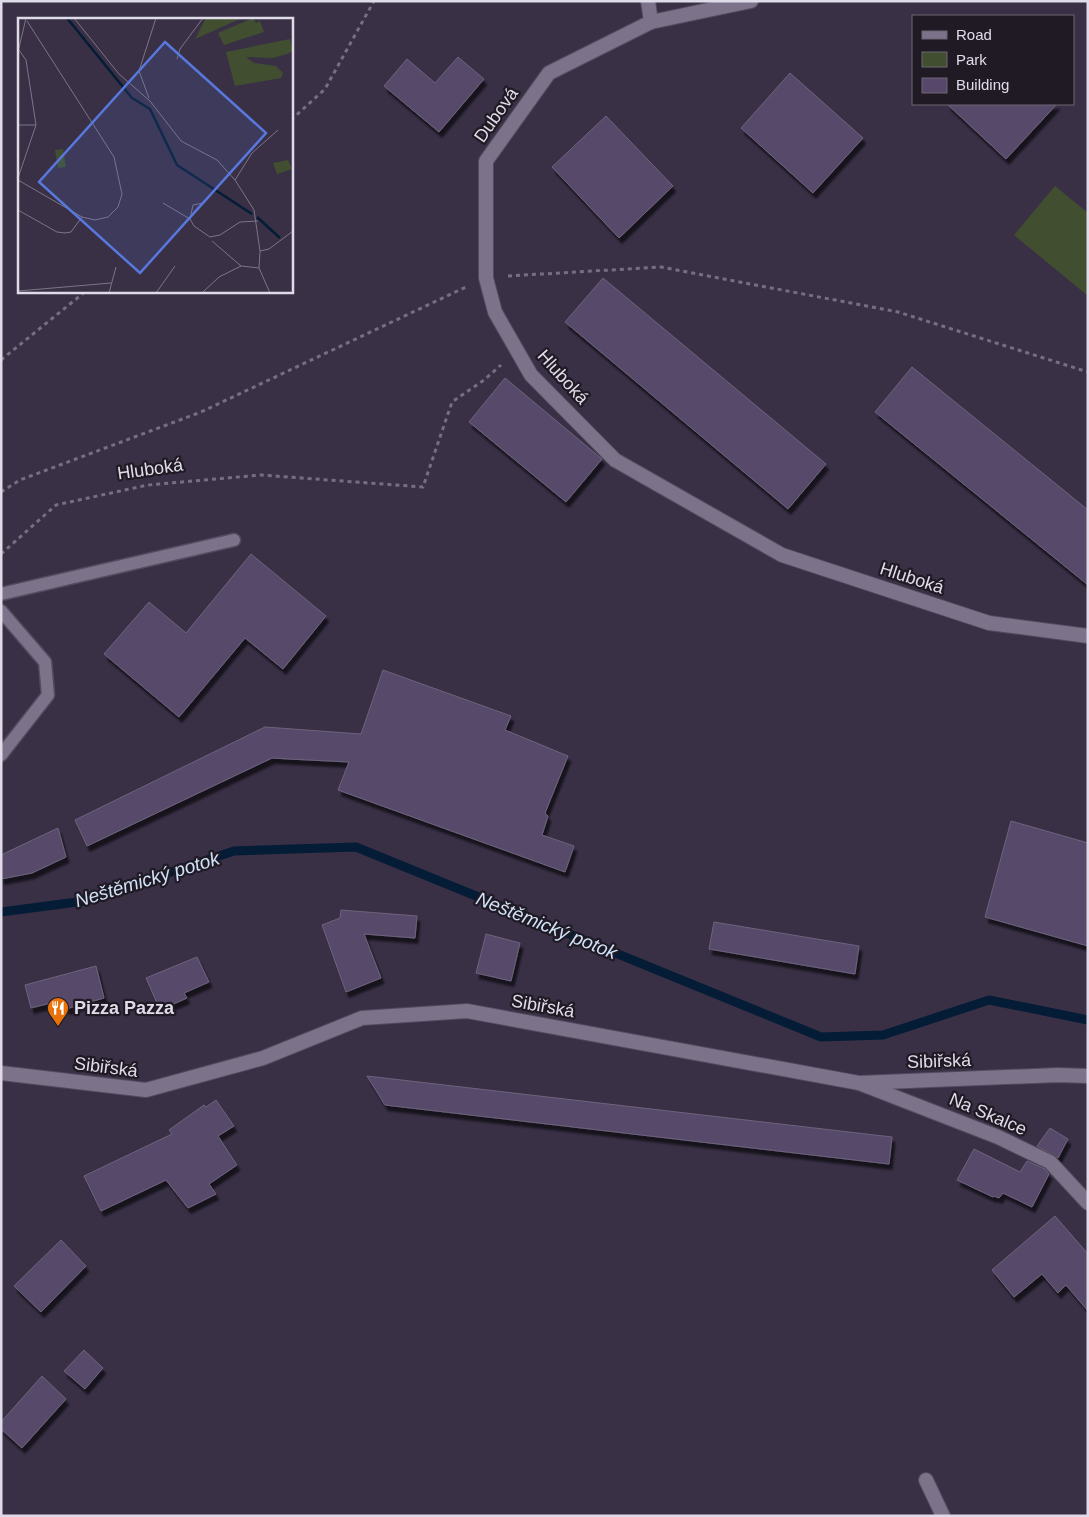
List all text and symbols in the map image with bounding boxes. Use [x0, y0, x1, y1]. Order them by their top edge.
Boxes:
legend [912, 15, 1074, 105]
inset map [18, 18, 292, 292]
text: Road [956, 26, 992, 43]
text: Park [956, 51, 987, 68]
text: Building [956, 76, 1009, 93]
street label: Dubová [470, 83, 523, 146]
street label: Hluboká [533, 346, 593, 409]
street label: Hluboká [116, 454, 185, 483]
street label: Hluboká [878, 558, 947, 598]
water label: Neštěmický potok [72, 847, 223, 911]
water label: Neštěmický potok [473, 888, 622, 964]
street label: Sibiřská [510, 991, 577, 1022]
restaurant icon: Pizza Pazza [46, 996, 70, 1027]
place label: Pizza Pazza [74, 998, 175, 1018]
street label: Sibiřská [907, 1050, 972, 1072]
street label: Sibiřská [73, 1053, 140, 1081]
street label: Na Skalce [946, 1089, 1030, 1139]

